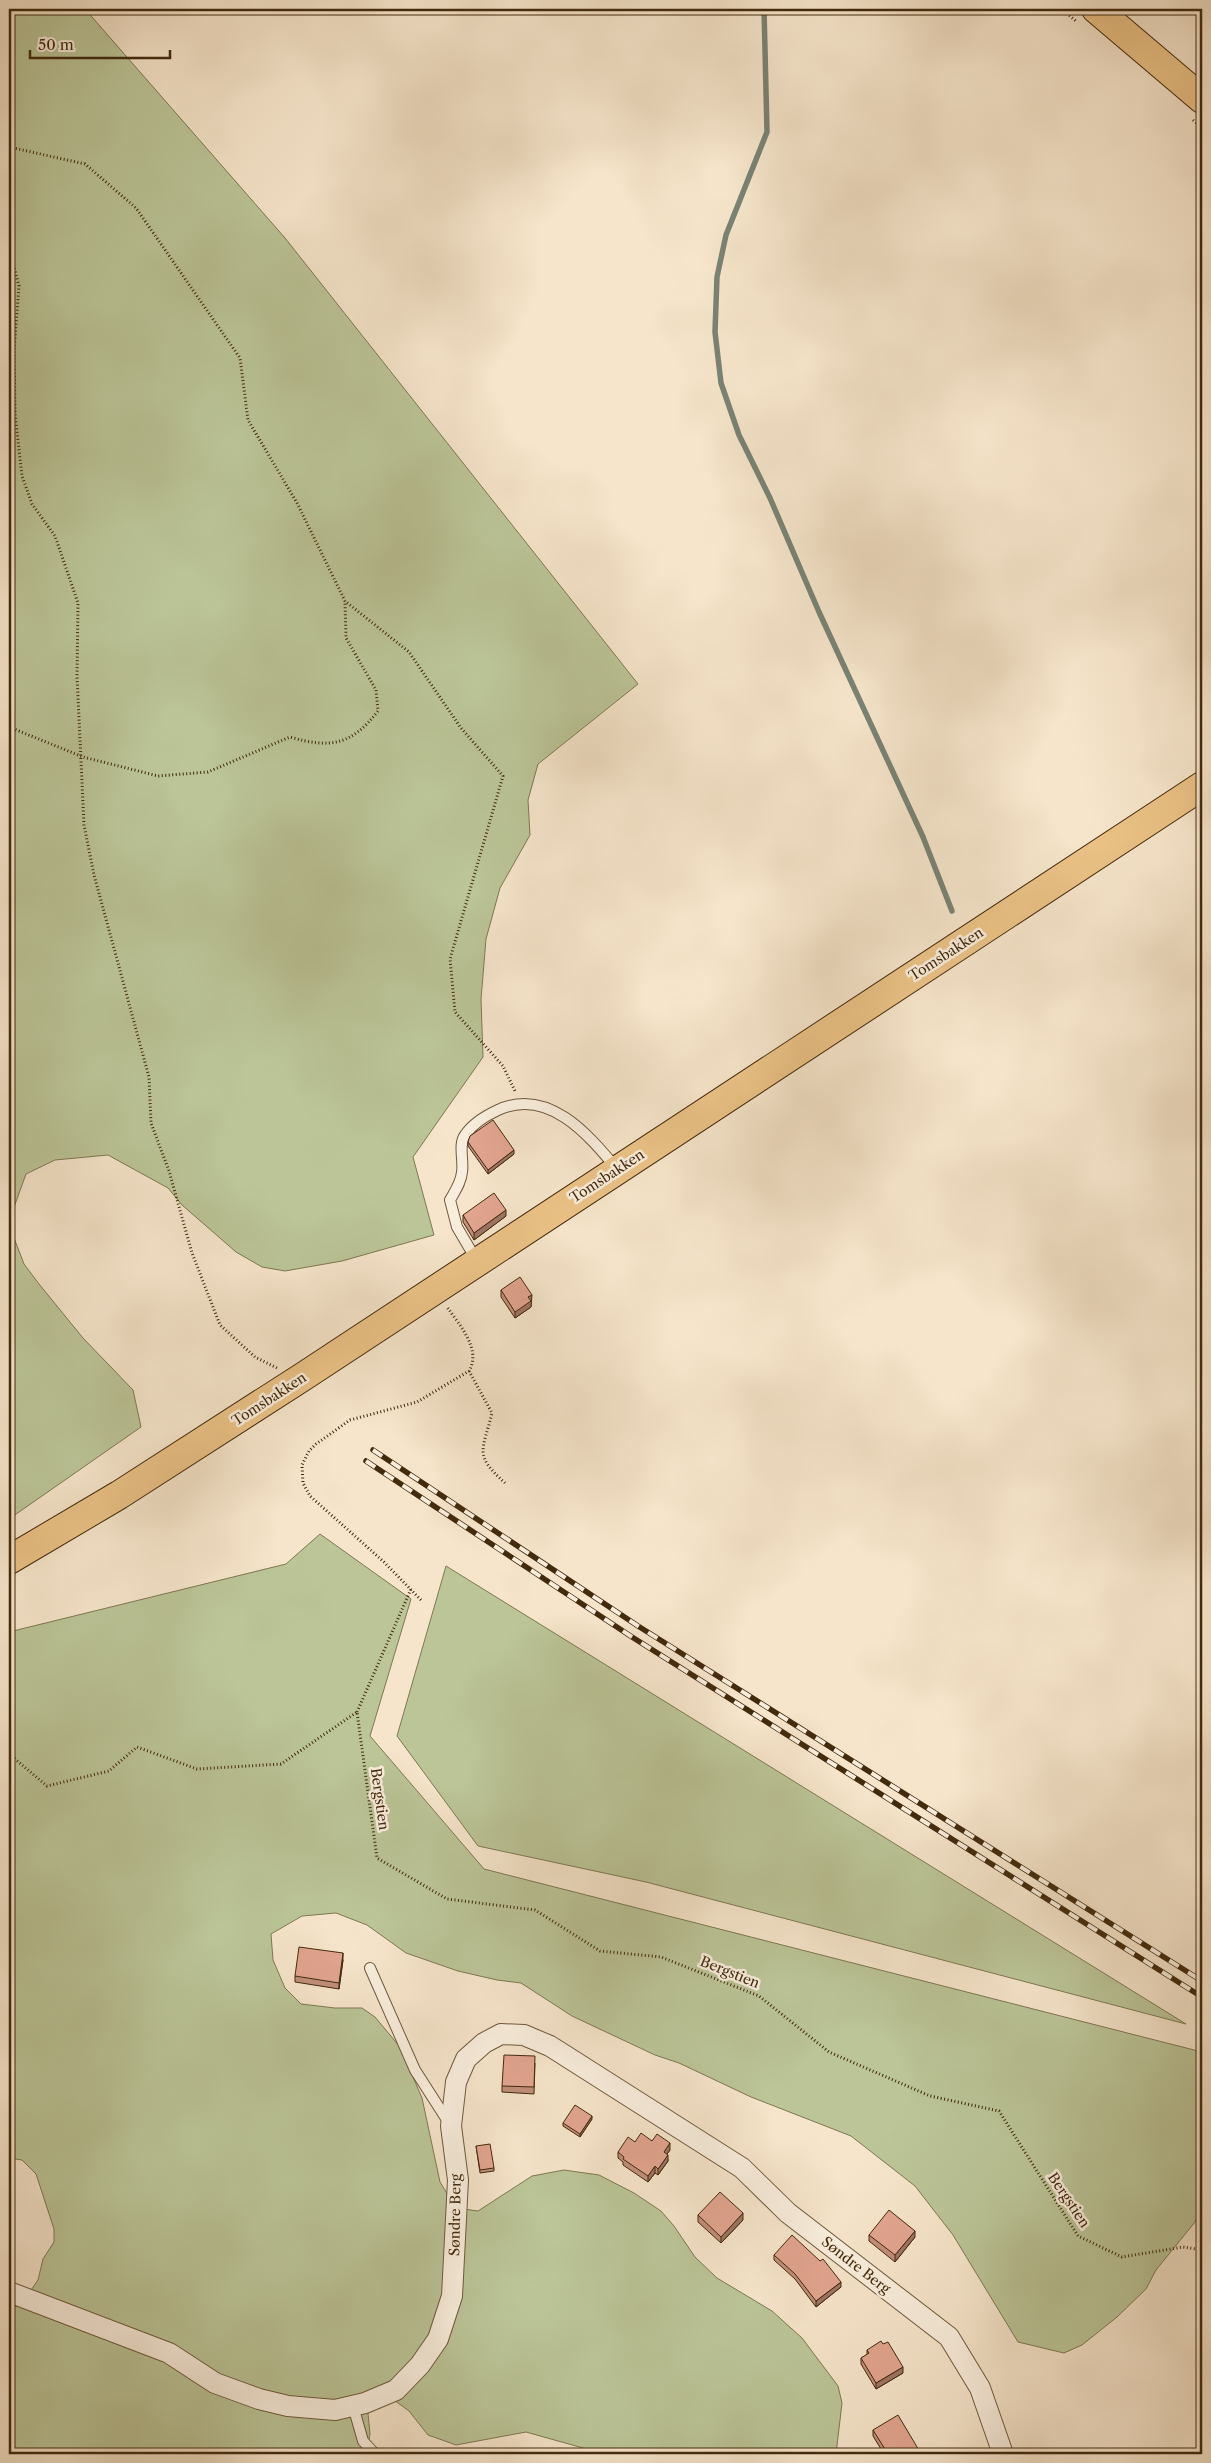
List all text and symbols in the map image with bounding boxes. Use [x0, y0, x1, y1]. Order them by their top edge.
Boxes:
scale bar [30, 28, 170, 60]
text: 50 m [38, 35, 74, 54]
street label: Tomsbakken [905, 923, 987, 985]
street label: Tomsbakken [566, 1145, 648, 1207]
street label: Tomsbakken [228, 1368, 310, 1430]
street label: Bergstien [367, 1767, 393, 1832]
street label: Bergstien [698, 1952, 763, 1992]
street label: Bergstien [1044, 2169, 1094, 2231]
street label: Søndre Berg [445, 2173, 465, 2256]
street label: Søndre Berg [818, 2232, 895, 2298]

